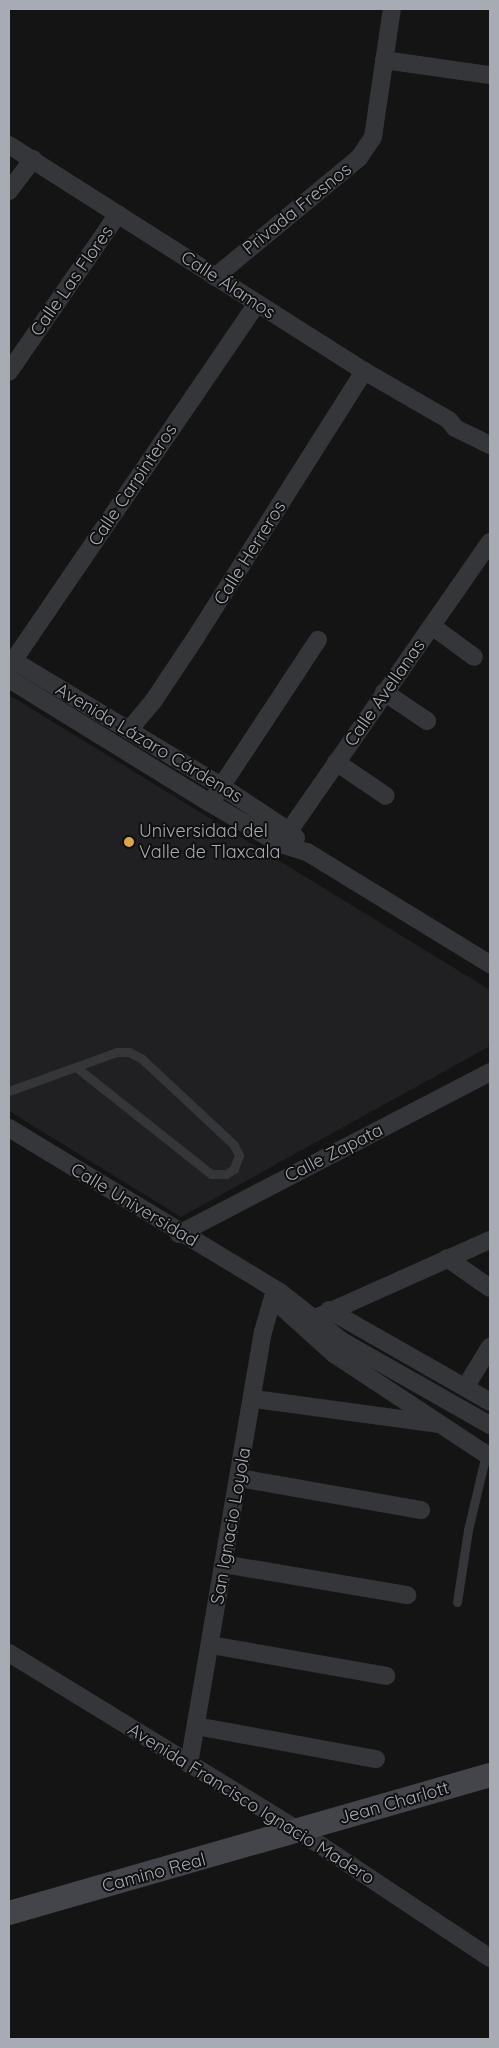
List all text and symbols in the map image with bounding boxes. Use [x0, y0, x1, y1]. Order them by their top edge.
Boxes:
street label: Privada Fresnos [238, 159, 356, 259]
street label: Calle Las Flores [26, 222, 118, 340]
street label: Calle Álamos [177, 246, 279, 324]
street label: Calle Carpinteros [84, 420, 182, 550]
street label: Calle Herreros [209, 497, 291, 609]
street label: Calle Avellanas [340, 635, 430, 751]
street label: Avenida Lázaro Cárdenas [52, 679, 246, 807]
place label: Universidad del Valle de Tlaxcala [139, 821, 281, 864]
marker: Universidad del Valle de Tlaxcala [123, 836, 135, 848]
street label: Calle Zapata [281, 1119, 387, 1187]
street label: Calle Universidad [67, 1159, 201, 1251]
street label: San Ignacio Loyola [207, 1446, 255, 1606]
street label: Avenida Francisco Ignacio Madero [124, 1719, 378, 1889]
street label: Jean Charlott [336, 1777, 452, 1829]
street label: Camino Real [100, 1849, 208, 1897]

